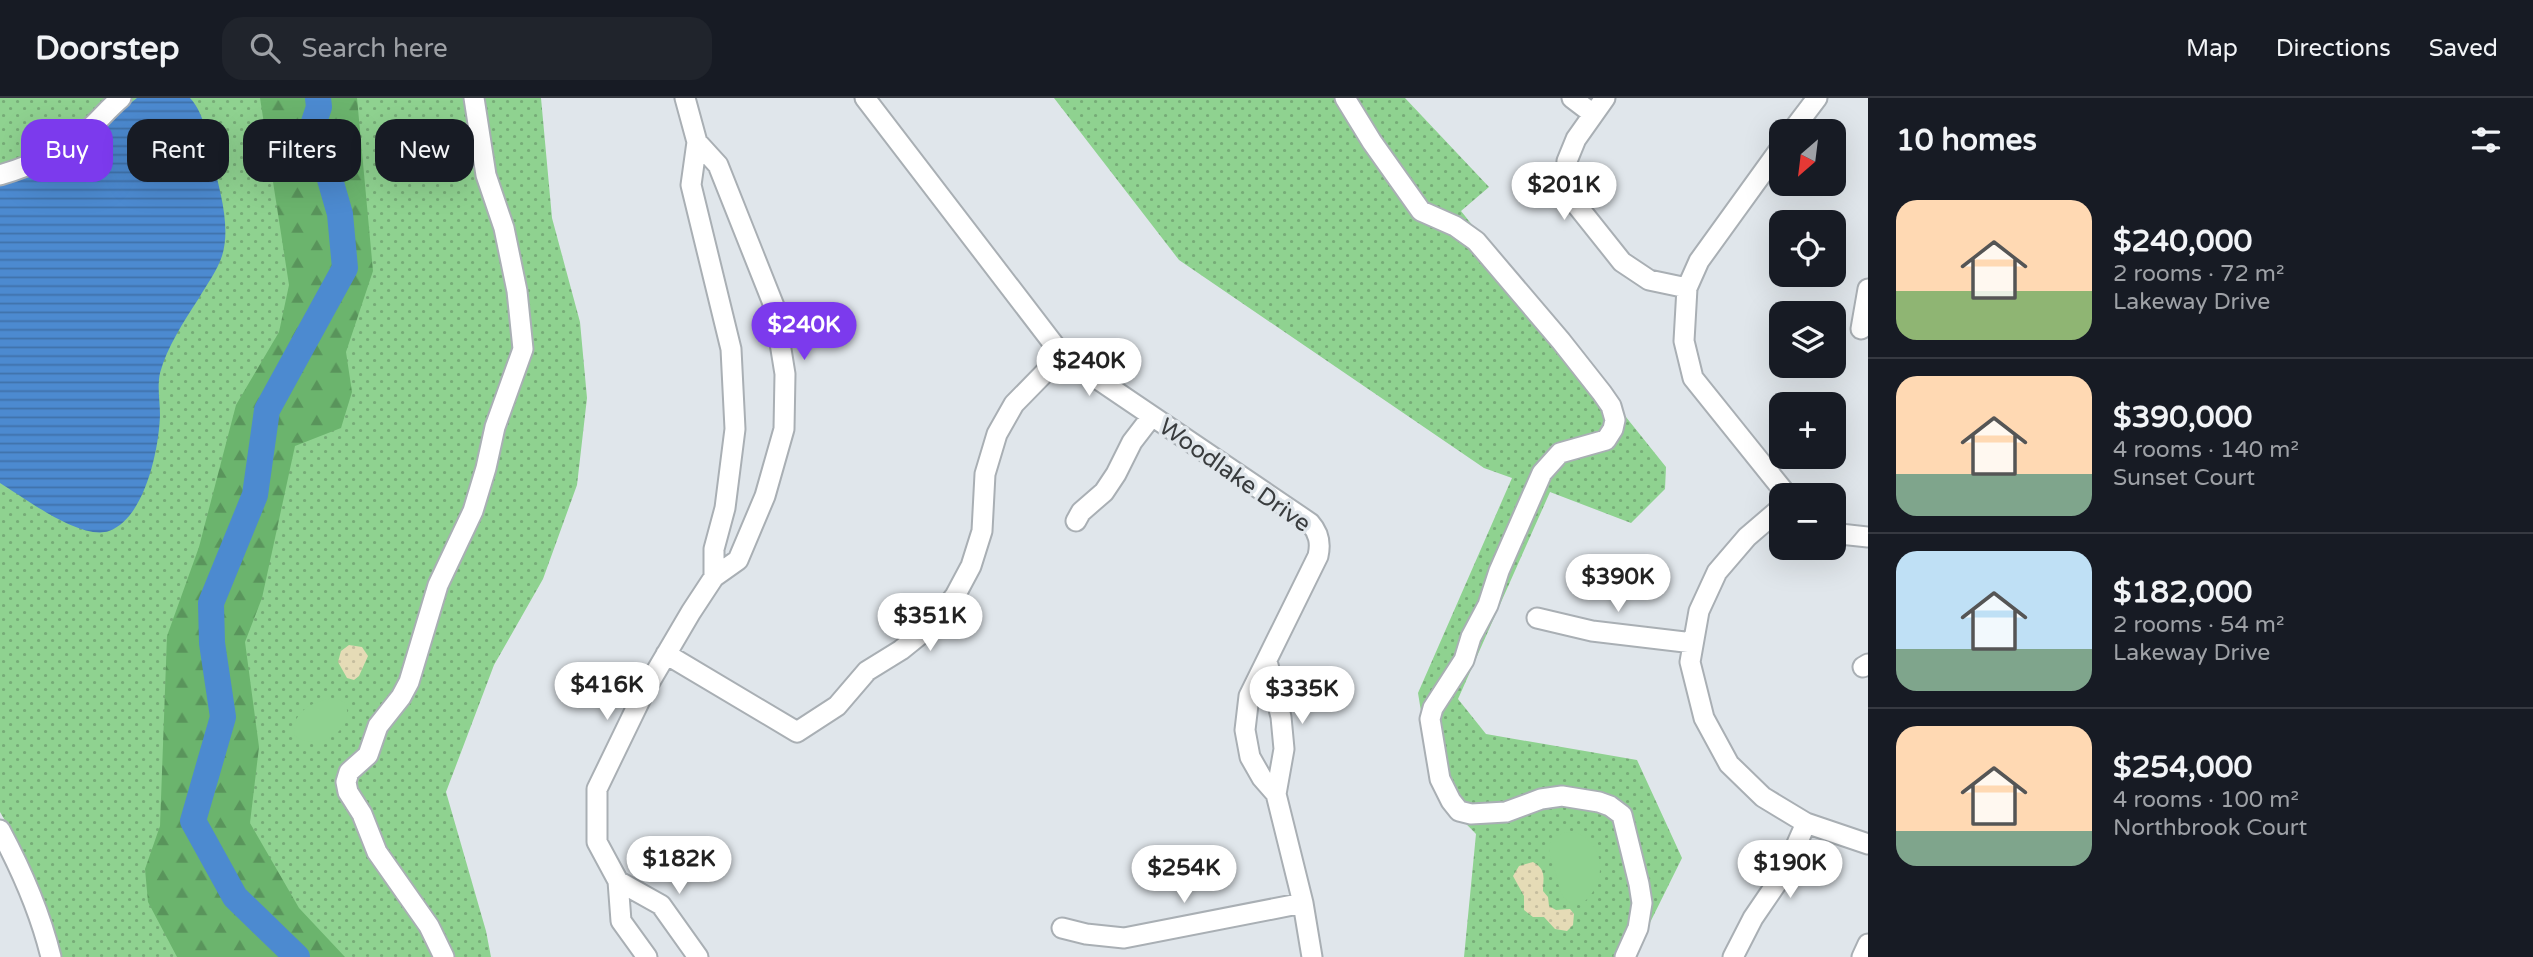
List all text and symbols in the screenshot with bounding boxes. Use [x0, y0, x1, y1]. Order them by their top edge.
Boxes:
search box [222, 17, 712, 80]
text: Doorstep [35, 29, 180, 68]
icon: search [246, 29, 284, 67]
text: Search here [302, 33, 448, 64]
text: Map [2186, 34, 2238, 63]
text: Directions [2276, 34, 2391, 63]
text: Saved [2429, 34, 2498, 63]
chip: Buy [21, 119, 113, 182]
chip: Rent [127, 119, 229, 182]
chip: Filters [243, 119, 361, 182]
chip: New [375, 119, 474, 182]
north arrow [1769, 119, 1846, 196]
map controls [1769, 119, 1846, 560]
icon: filters [2467, 121, 2505, 159]
text: 10 homes [1896, 122, 2037, 159]
pin: $201K [1515, 162, 1613, 222]
text: $201K [1528, 171, 1600, 199]
button: locate [1769, 210, 1846, 287]
text: $240,000 [2113, 223, 2252, 260]
icon: home [1952, 228, 2036, 312]
text: 2 rooms · 72 m² [2113, 260, 2284, 288]
text: Lakeway Drive [2113, 288, 2270, 316]
button: layers [1769, 301, 1846, 378]
pin: $240K [755, 302, 853, 362]
text: $240K [768, 311, 840, 339]
pin: $240K [1040, 338, 1138, 398]
text: $240K [1053, 347, 1125, 375]
button: + [1769, 392, 1846, 469]
text: $390,000 [2113, 399, 2252, 436]
icon: home [1952, 404, 2036, 488]
street label: Woodlake Drive [1153, 412, 1316, 539]
text: 4 rooms · 140 m² [2113, 436, 2299, 464]
text: Sunset Court [2113, 464, 2255, 492]
button: − [1769, 483, 1846, 560]
pin: $390K [1569, 554, 1667, 614]
text: $390K [1582, 563, 1654, 591]
text: $182,000 [2113, 574, 2252, 611]
icon: home [1952, 579, 2036, 663]
pin: $351K [881, 594, 979, 653]
text: $351K [894, 602, 966, 630]
text: 2 rooms · 54 m² [2113, 611, 2284, 639]
text: Lakeway Drive [2113, 639, 2270, 667]
pin: $416K [558, 662, 656, 722]
pin: $335K [1253, 666, 1351, 726]
text: $416K [571, 671, 643, 699]
text: $335K [1266, 675, 1338, 703]
text: $254,000 [2113, 749, 2252, 786]
icon: home [1952, 754, 2036, 838]
text: 4 rooms · 100 m² [2113, 786, 2299, 814]
text: Northbrook Court [2113, 814, 2307, 842]
pin: $182K [630, 836, 728, 896]
pin: $190K [1741, 840, 1839, 900]
text: $182K [643, 845, 715, 873]
pin: $254K [1135, 846, 1233, 905]
text: $190K [1754, 849, 1826, 877]
text: $254K [1148, 854, 1220, 882]

